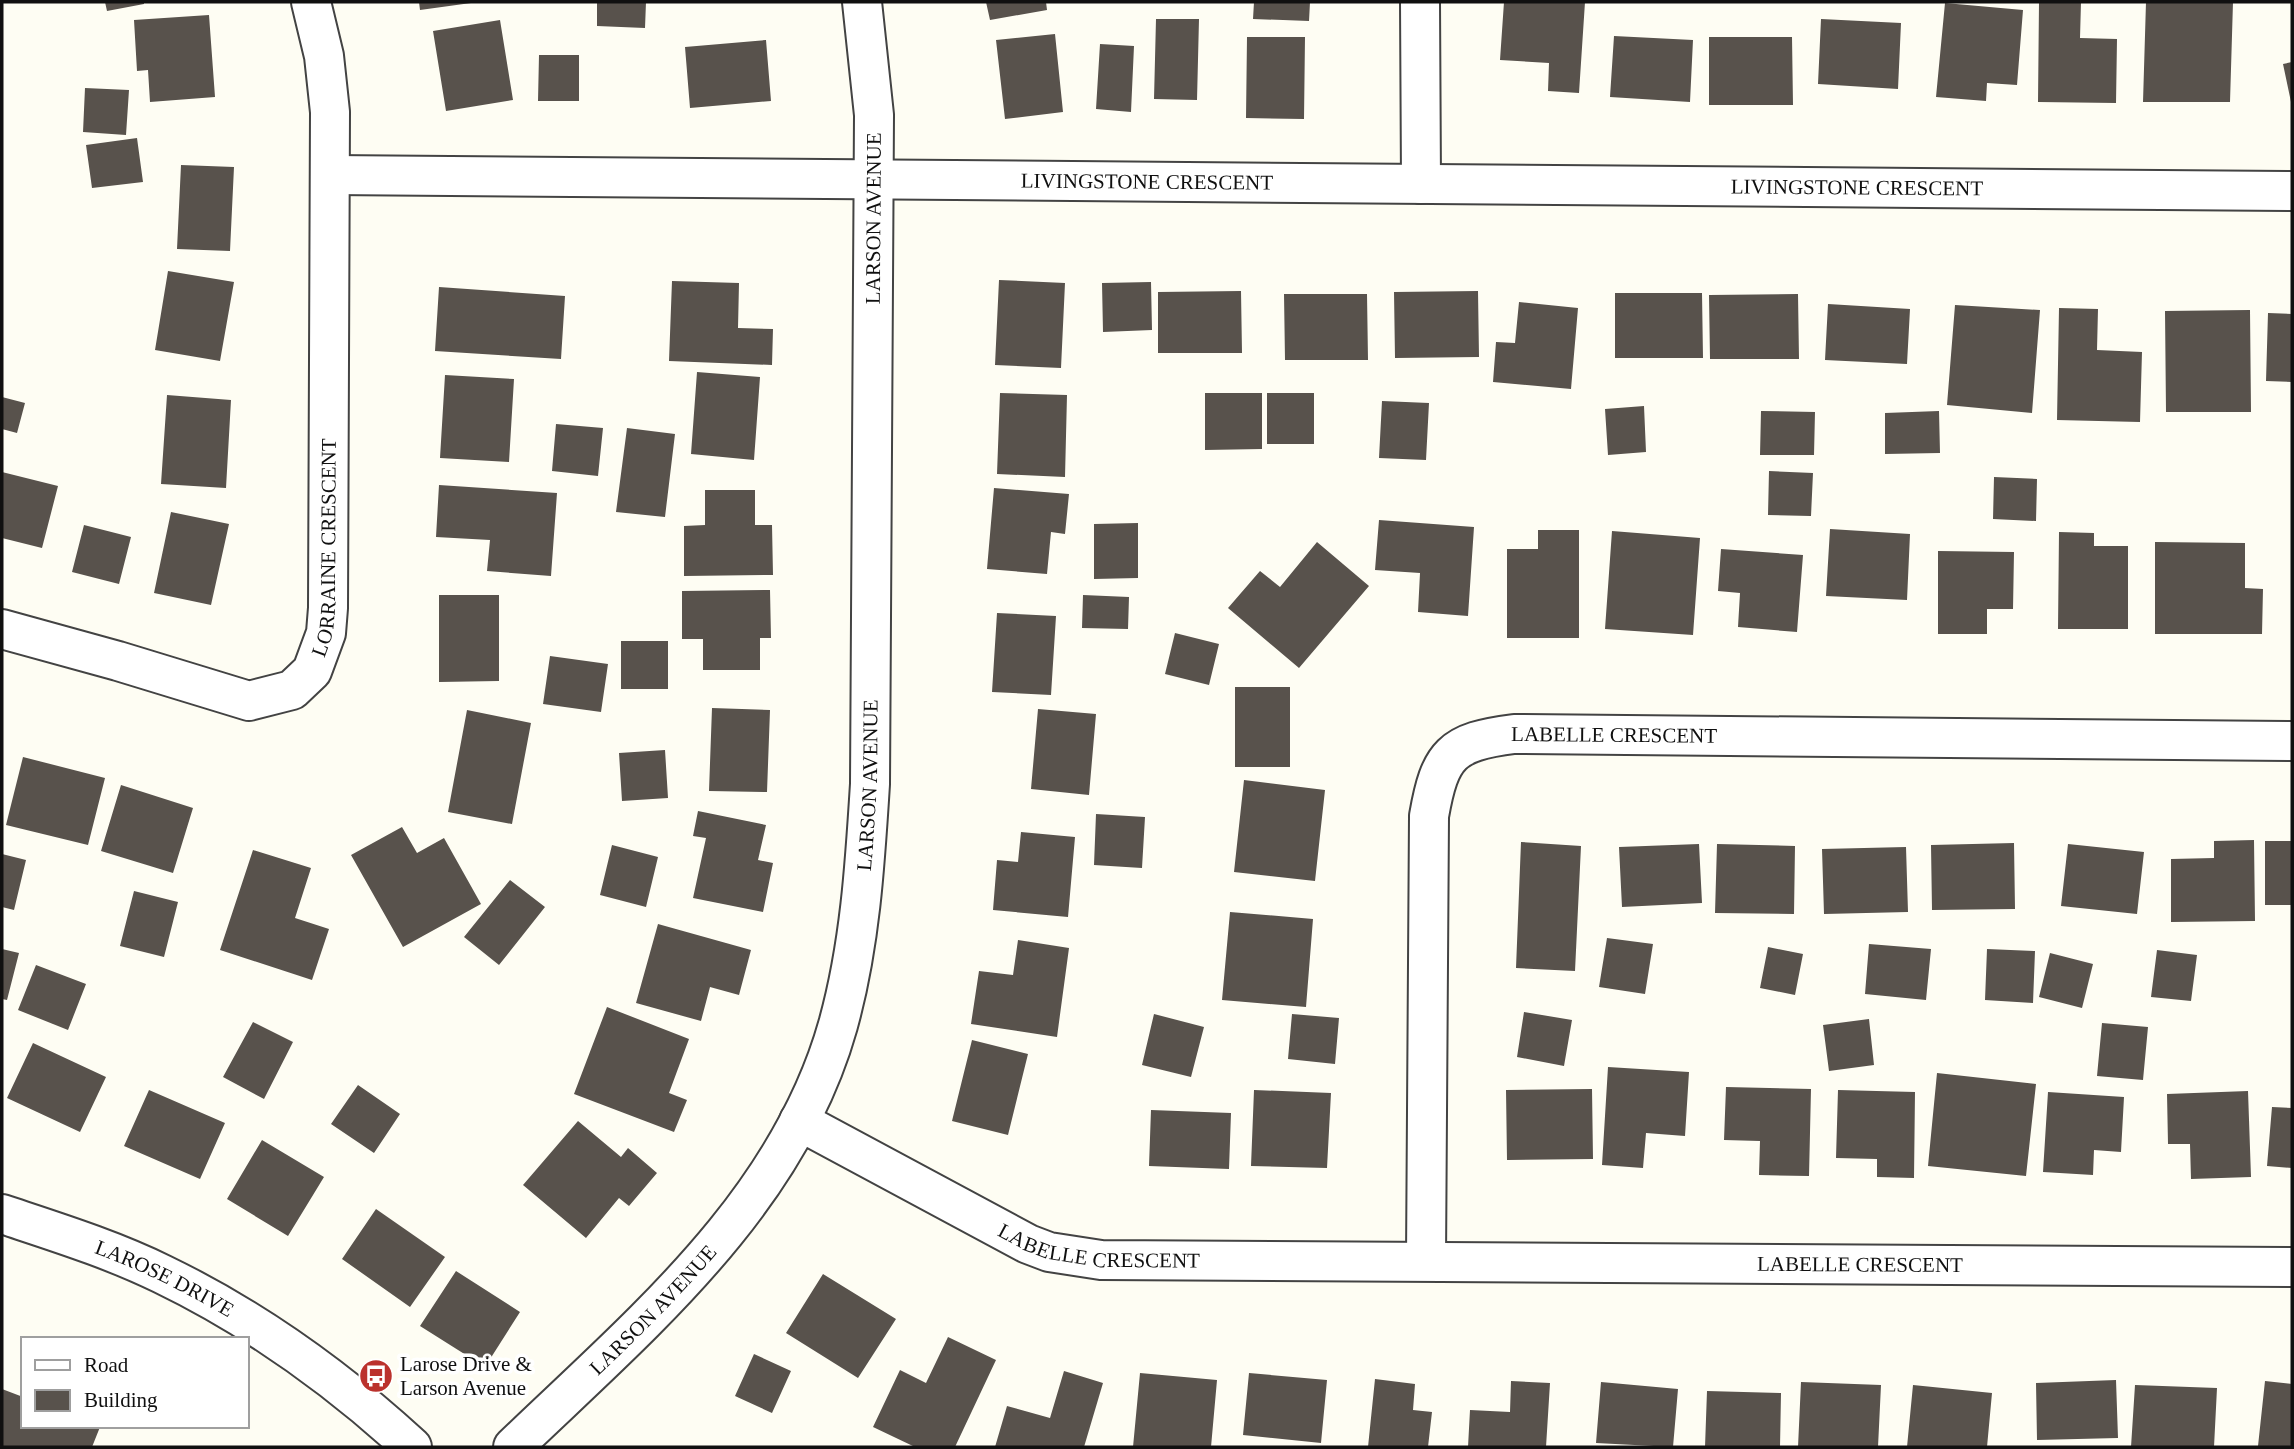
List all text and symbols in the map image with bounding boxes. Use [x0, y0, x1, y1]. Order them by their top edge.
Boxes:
street label: LARSON AVENUE [861, 132, 886, 304]
street label: LIVINGSTONE CRESCENT [1021, 169, 1273, 195]
street label: LIVINGSTONE CRESCENT [1731, 174, 1983, 200]
street label: LORRAINE CRESCENT [306, 438, 341, 660]
street label: LARSON AVENUE [852, 699, 883, 872]
street label: LABELLE CRESCENT [1511, 722, 1717, 748]
street label: LABELLE CRESCENT [994, 1218, 1200, 1273]
street label: LAROSE DRIVE [92, 1235, 238, 1322]
street label: LARSON AVENUE [585, 1240, 721, 1380]
street label: LABELLE CRESCENT [1757, 1252, 1963, 1277]
legend [21, 1337, 248, 1428]
place label: Larose Drive & Larson Avenue [400, 1352, 532, 1400]
text: Road [84, 1353, 129, 1377]
bus stop icon: Larose Drive & Larson Avenue [357, 1357, 395, 1395]
text: Building [84, 1388, 158, 1412]

